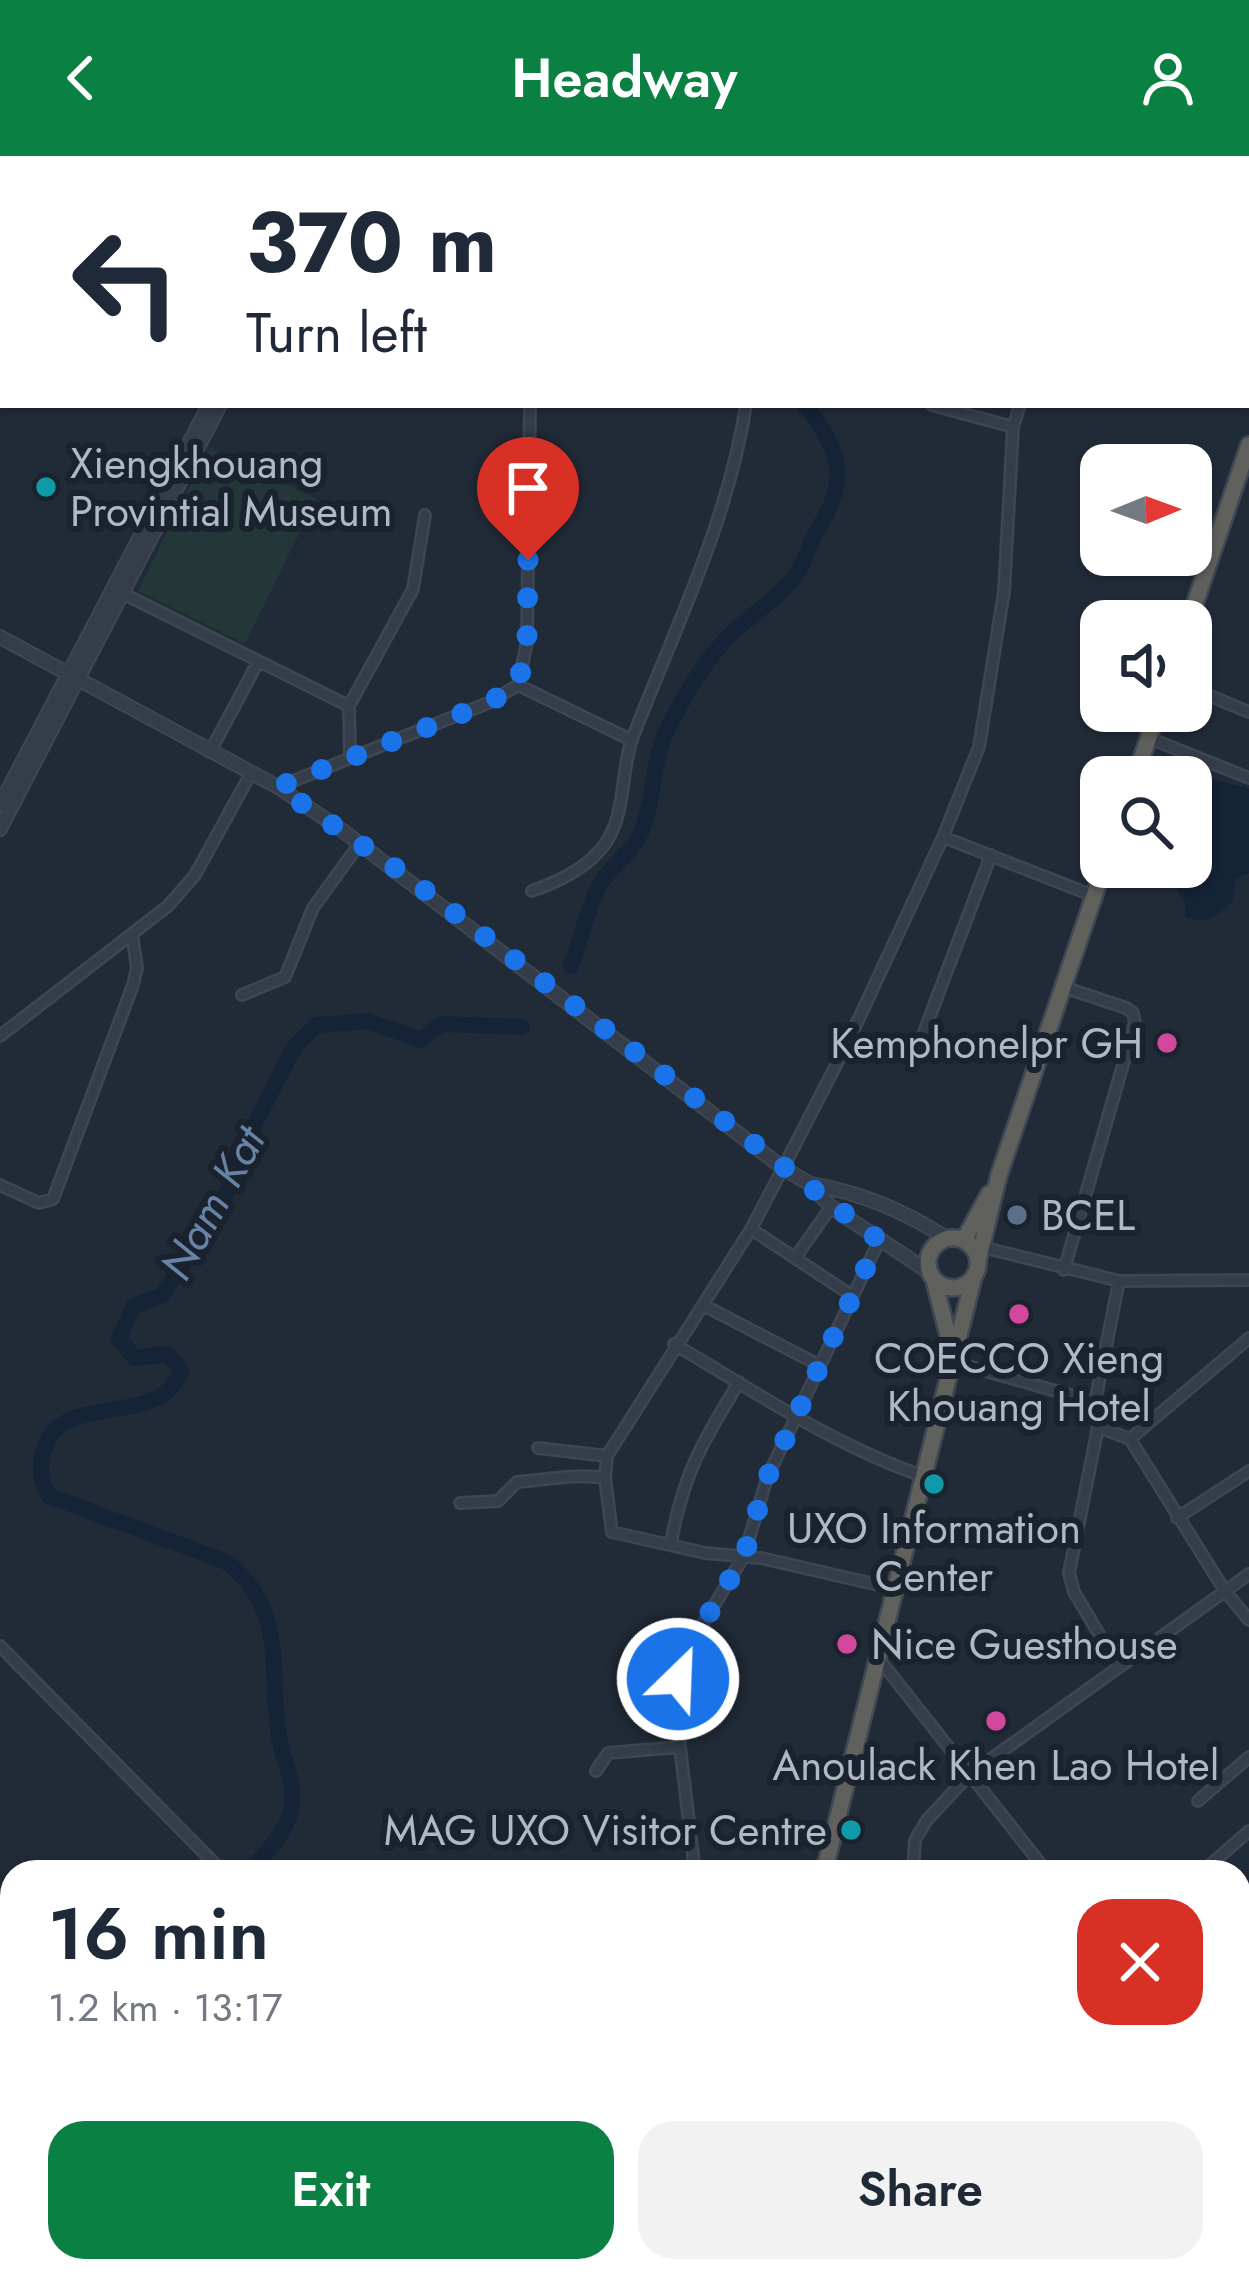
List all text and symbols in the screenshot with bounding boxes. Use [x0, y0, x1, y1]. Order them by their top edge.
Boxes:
text: Headway [511, 39, 738, 117]
icon: back [48, 45, 114, 111]
icon: person [1135, 45, 1201, 111]
text: 370 m [246, 182, 497, 304]
icon: left [48, 204, 204, 360]
text: Turn left [246, 294, 427, 372]
place label: Xiengkhouang Provintial Museum [70, 433, 393, 542]
pin [477, 437, 579, 560]
north arrow [1080, 444, 1212, 576]
map controls [1080, 444, 1212, 888]
icon: arrive [495, 455, 561, 521]
marker: Xiengkhouang Provintial Museum [33, 474, 59, 500]
button: sound [1080, 600, 1212, 732]
button: search [1080, 756, 1212, 888]
place label: Kemphonelpr GH [830, 1013, 1143, 1074]
marker: Kemphonelpr GH [1154, 1030, 1180, 1056]
water label: Nam Kat [144, 1113, 282, 1292]
place label: BCEL [1041, 1185, 1135, 1246]
marker: BCEL [1004, 1202, 1030, 1228]
marker: COECCO Xieng Khouang Hotel [1006, 1301, 1032, 1327]
place label: COECCO Xieng Khouang Hotel [874, 1328, 1164, 1437]
marker: UXO Information Center [921, 1471, 947, 1497]
place label: UXO Information Center [787, 1498, 1081, 1607]
place label: Nice Guesthouse [871, 1614, 1178, 1675]
position arrow [615, 1616, 741, 1742]
marker: Nice Guesthouse [834, 1631, 860, 1657]
marker: Anoulack Khen Lao Hotel [983, 1708, 1009, 1734]
place label: Anoulack Khen Lao Hotel [773, 1735, 1219, 1796]
place label: MAG UXO Visitor Centre [384, 1800, 827, 1861]
marker: MAG UXO Visitor Centre [838, 1817, 864, 1843]
text: 16 min [48, 1882, 269, 1986]
button: close [1077, 1899, 1203, 2025]
text: 1.2 km · 13:17 [48, 1979, 282, 2036]
button: Exit [48, 2121, 614, 2259]
button: Share [638, 2121, 1203, 2259]

